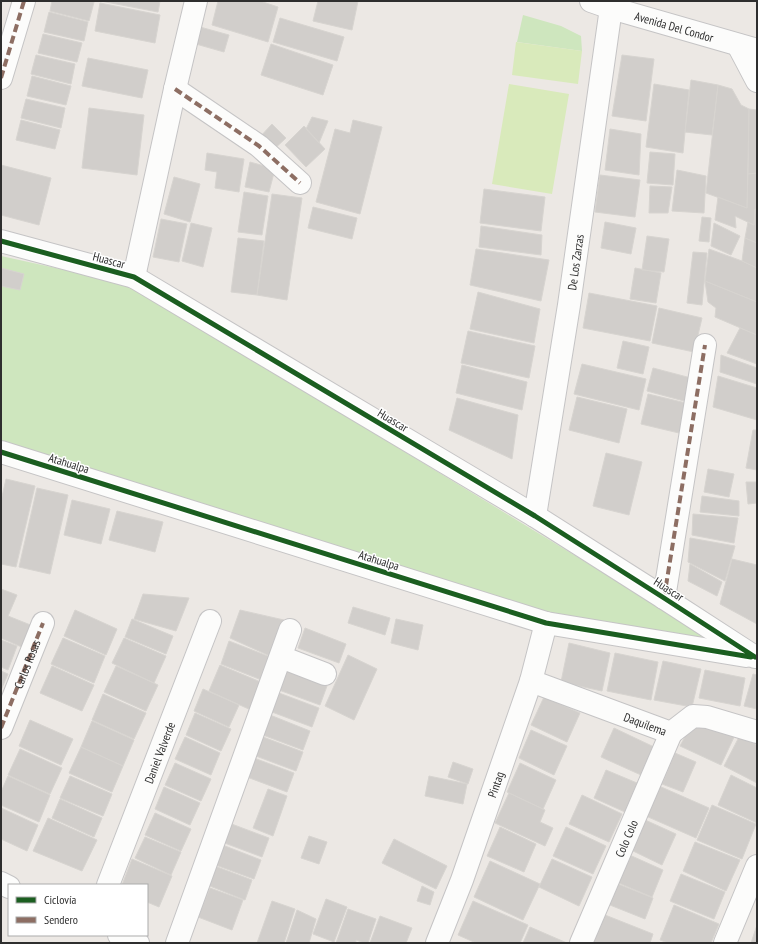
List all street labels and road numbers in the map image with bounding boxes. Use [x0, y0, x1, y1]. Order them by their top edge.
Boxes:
street label: Avenida Del Condor [633, 8, 716, 45]
street label: De Los Zarzas [564, 233, 586, 291]
street label: Huascar [91, 249, 127, 272]
street label: Huascar [375, 405, 412, 435]
street label: Atahualpa [47, 450, 91, 476]
street label: Atahualpa [357, 547, 401, 573]
street label: Huascar [651, 574, 687, 605]
street label: Carlos Rosas [10, 637, 43, 691]
street label: Daquilema [622, 709, 669, 738]
street label: Daniel Valverde [140, 720, 178, 785]
street label: Pintag [484, 769, 507, 799]
street label: Colo Colo [611, 817, 641, 859]

